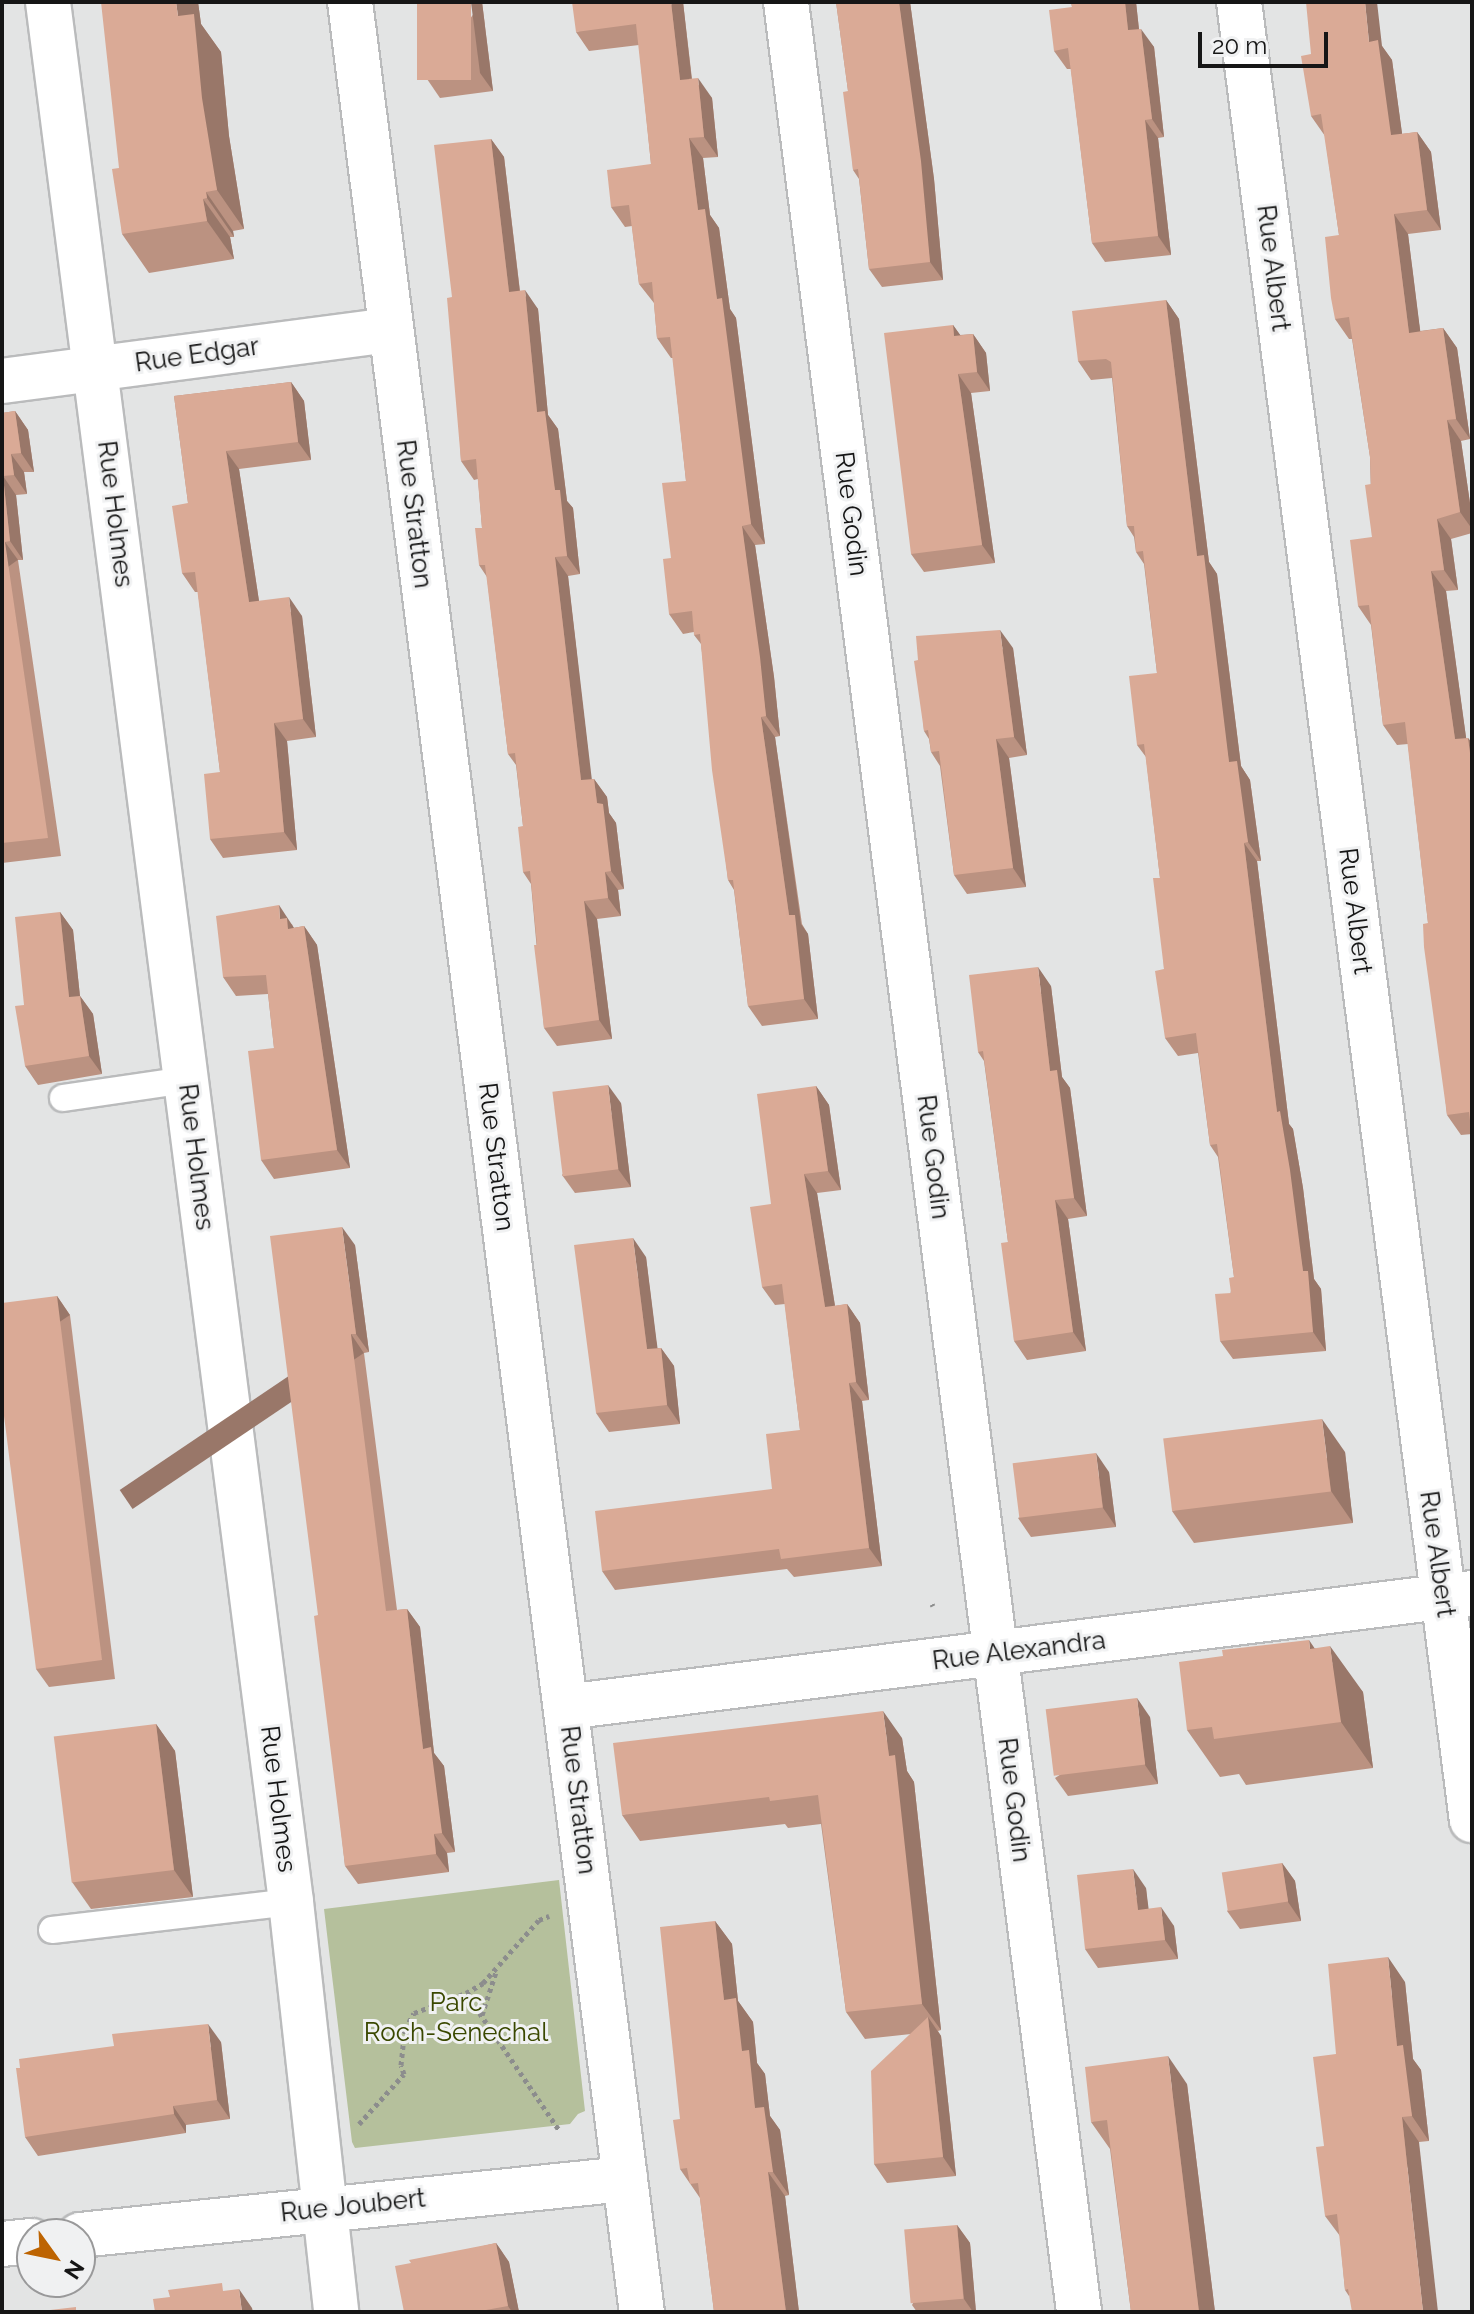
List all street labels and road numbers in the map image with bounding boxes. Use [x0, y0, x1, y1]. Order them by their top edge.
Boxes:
street label: Rue Albert [1250, 203, 1296, 333]
street label: Rue Edgar [133, 331, 261, 379]
street label: Rue Stratton [389, 438, 439, 590]
street label: Rue Holmes [91, 439, 139, 589]
street label: Rue Godin [828, 450, 874, 578]
street label: Rue Albert [1332, 846, 1378, 976]
street label: Rue Stratton [471, 1081, 521, 1233]
street label: Rue Holmes [172, 1082, 220, 1232]
street label: Rue Godin [910, 1093, 956, 1221]
street label: Rue Albert [1413, 1489, 1461, 1619]
street label: Rue Alexandra [930, 1625, 1108, 1677]
street label: Rue Holmes [254, 1724, 302, 1874]
street label: Rue Stratton [553, 1724, 603, 1876]
street label: Rue Godin [991, 1736, 1037, 1864]
street label: Rue Joubert [279, 2183, 427, 2229]

